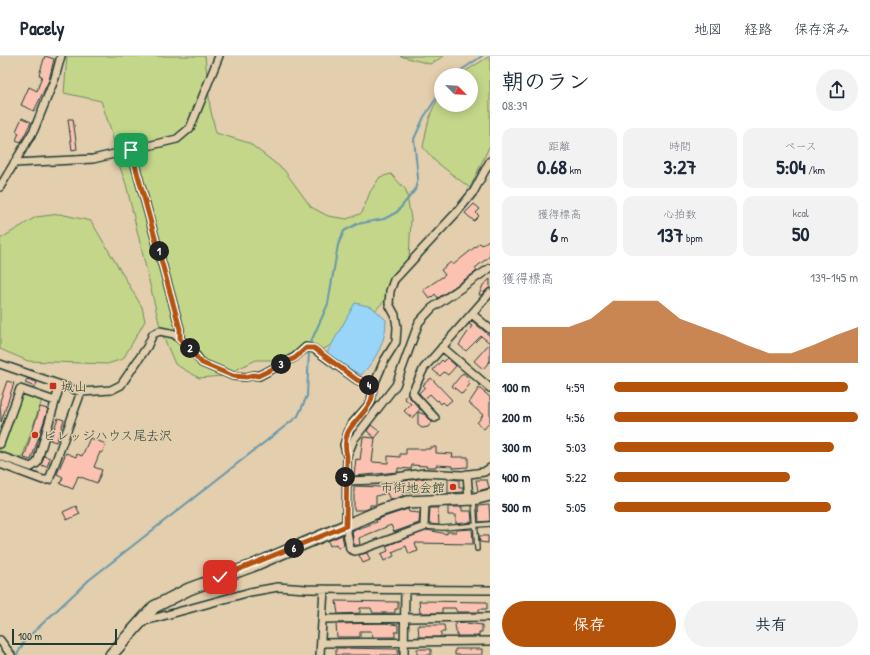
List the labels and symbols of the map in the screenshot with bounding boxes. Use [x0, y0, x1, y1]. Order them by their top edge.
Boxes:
north arrow [434, 68, 478, 112]
pin [114, 133, 148, 167]
pin: 1 [149, 241, 169, 261]
pin: 2 [180, 338, 200, 358]
pin: 3 [271, 354, 291, 374]
pin: 4 [359, 375, 379, 395]
place label: 城山 [61, 377, 87, 395]
marker: 城山 [48, 381, 58, 391]
place label: ビレッジハウス尾去沢 [43, 426, 172, 444]
marker: ビレッジハウス尾去沢 [30, 430, 40, 440]
pin: 5 [335, 467, 355, 487]
place label: 市街地会館 [380, 478, 445, 496]
marker: 市街地会館 [448, 482, 458, 492]
pin: 6 [284, 538, 304, 558]
pin [203, 560, 237, 594]
scale bar [12, 627, 117, 646]

